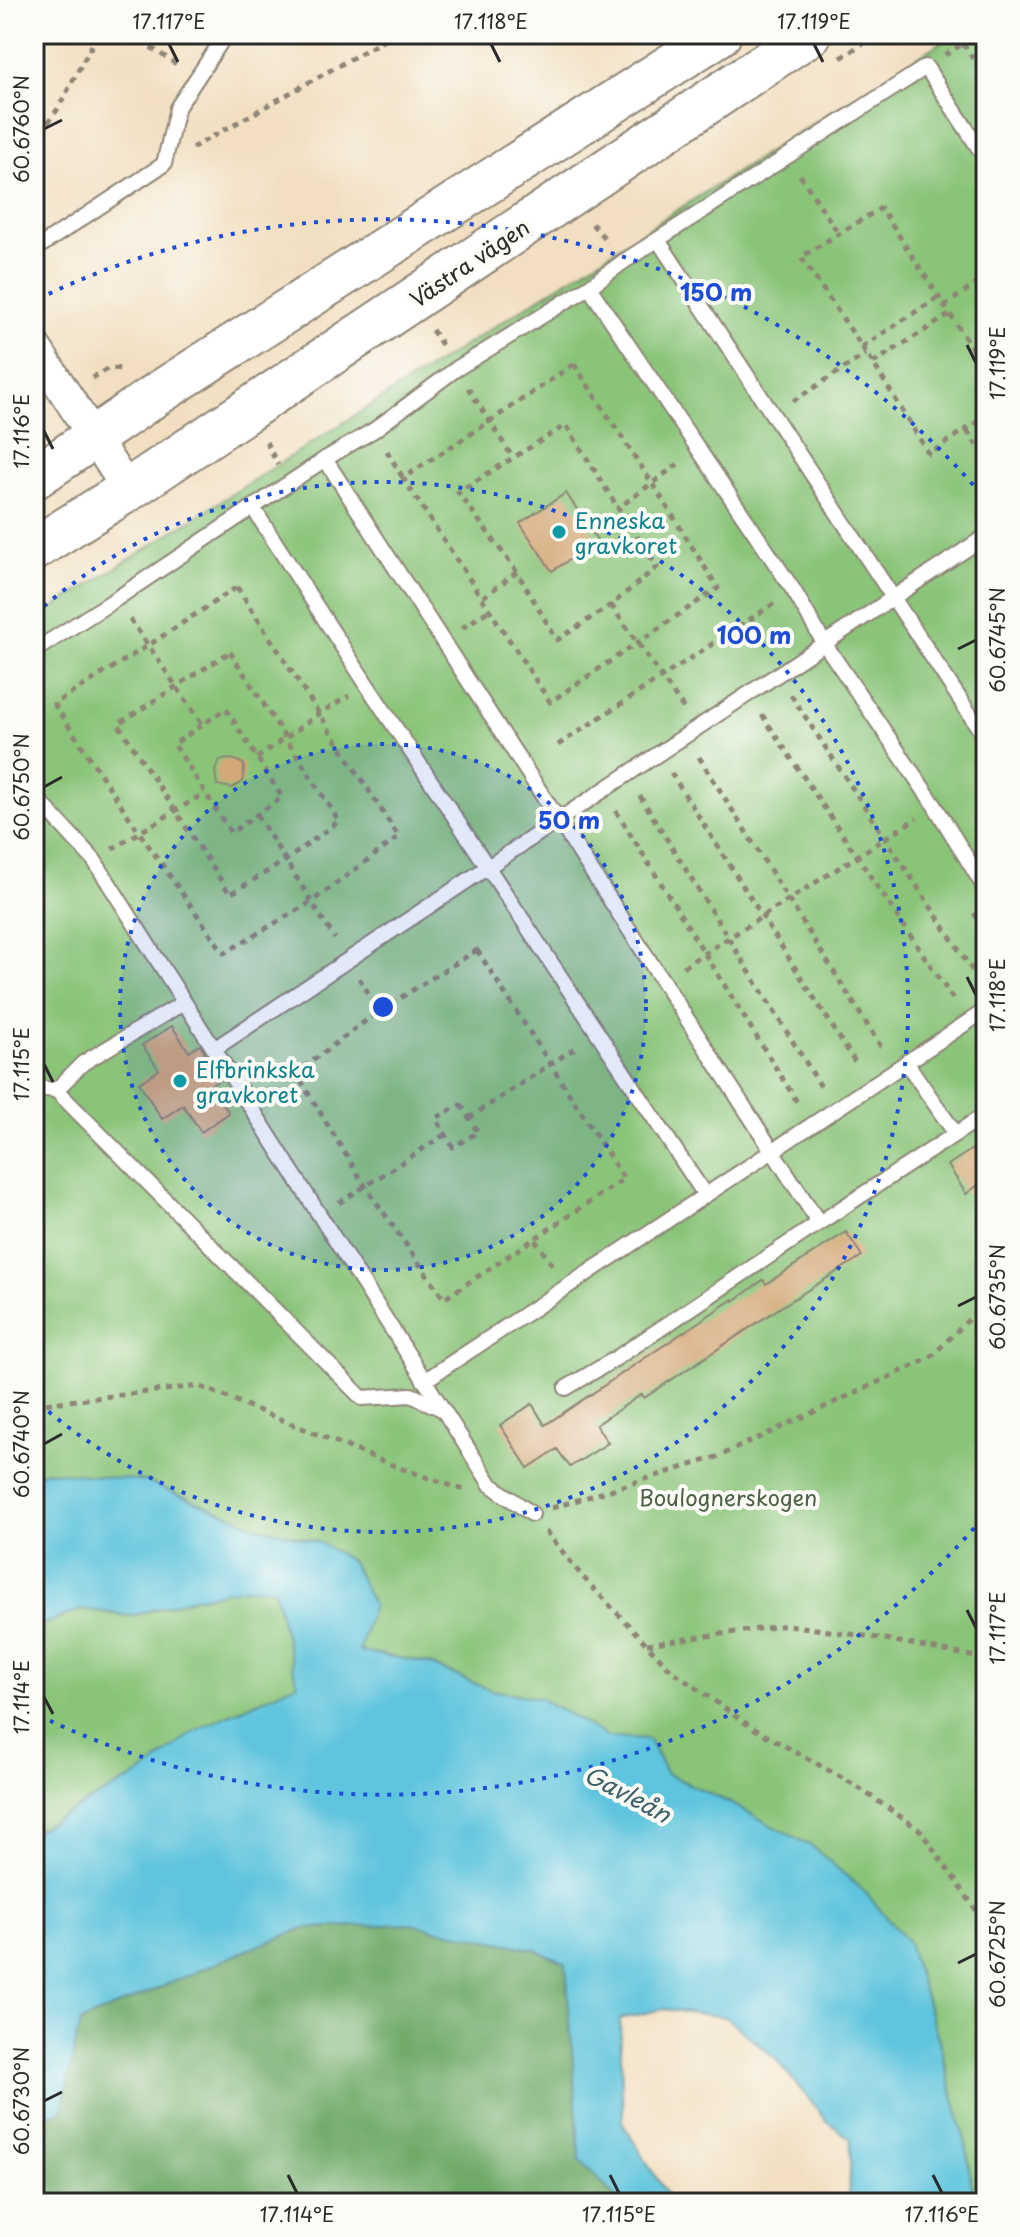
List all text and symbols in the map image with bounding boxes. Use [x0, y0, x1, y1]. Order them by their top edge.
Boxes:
text: 17.117°E [132, 6, 206, 36]
text: 17.118°E [454, 6, 528, 36]
text: 17.119°E [777, 6, 851, 36]
text: 60.6760°N [6, 75, 36, 183]
street label: Västra vägen [403, 210, 535, 314]
text: 150 m [680, 273, 752, 309]
text: 17.119°E [982, 326, 1012, 400]
text: 17.116°E [6, 394, 36, 468]
place label: Enneska gravkoret [575, 503, 677, 561]
marker: Enneska gravkoret [550, 523, 568, 541]
text: 60.6745°N [982, 587, 1012, 693]
text: 100 m [717, 616, 791, 652]
text: 60.6750°N [6, 733, 36, 841]
text: 50 m [538, 801, 600, 837]
text: 17.118°E [982, 958, 1012, 1032]
centre of rings [369, 993, 397, 1021]
text: 17.115°E [6, 1027, 36, 1101]
place label: Elfbrinkska gravkoret [196, 1052, 315, 1110]
marker: Elfbrinkska gravkoret [171, 1072, 189, 1090]
text: 60.6735°N [982, 1244, 1012, 1350]
text: 60.6740°N [6, 1390, 36, 1498]
park label: Boulognerskogen [639, 1480, 817, 1513]
text: 17.117°E [982, 1591, 1012, 1665]
text: 17.114°E [6, 1660, 36, 1734]
water label: Gavleån [578, 1755, 679, 1831]
text: 60.6725°N [982, 1900, 1012, 2008]
text: 60.6730°N [6, 2047, 36, 2155]
text: 17.114°E [260, 2199, 334, 2229]
text: 17.115°E [582, 2199, 656, 2229]
text: 17.116°E [905, 2199, 979, 2229]

